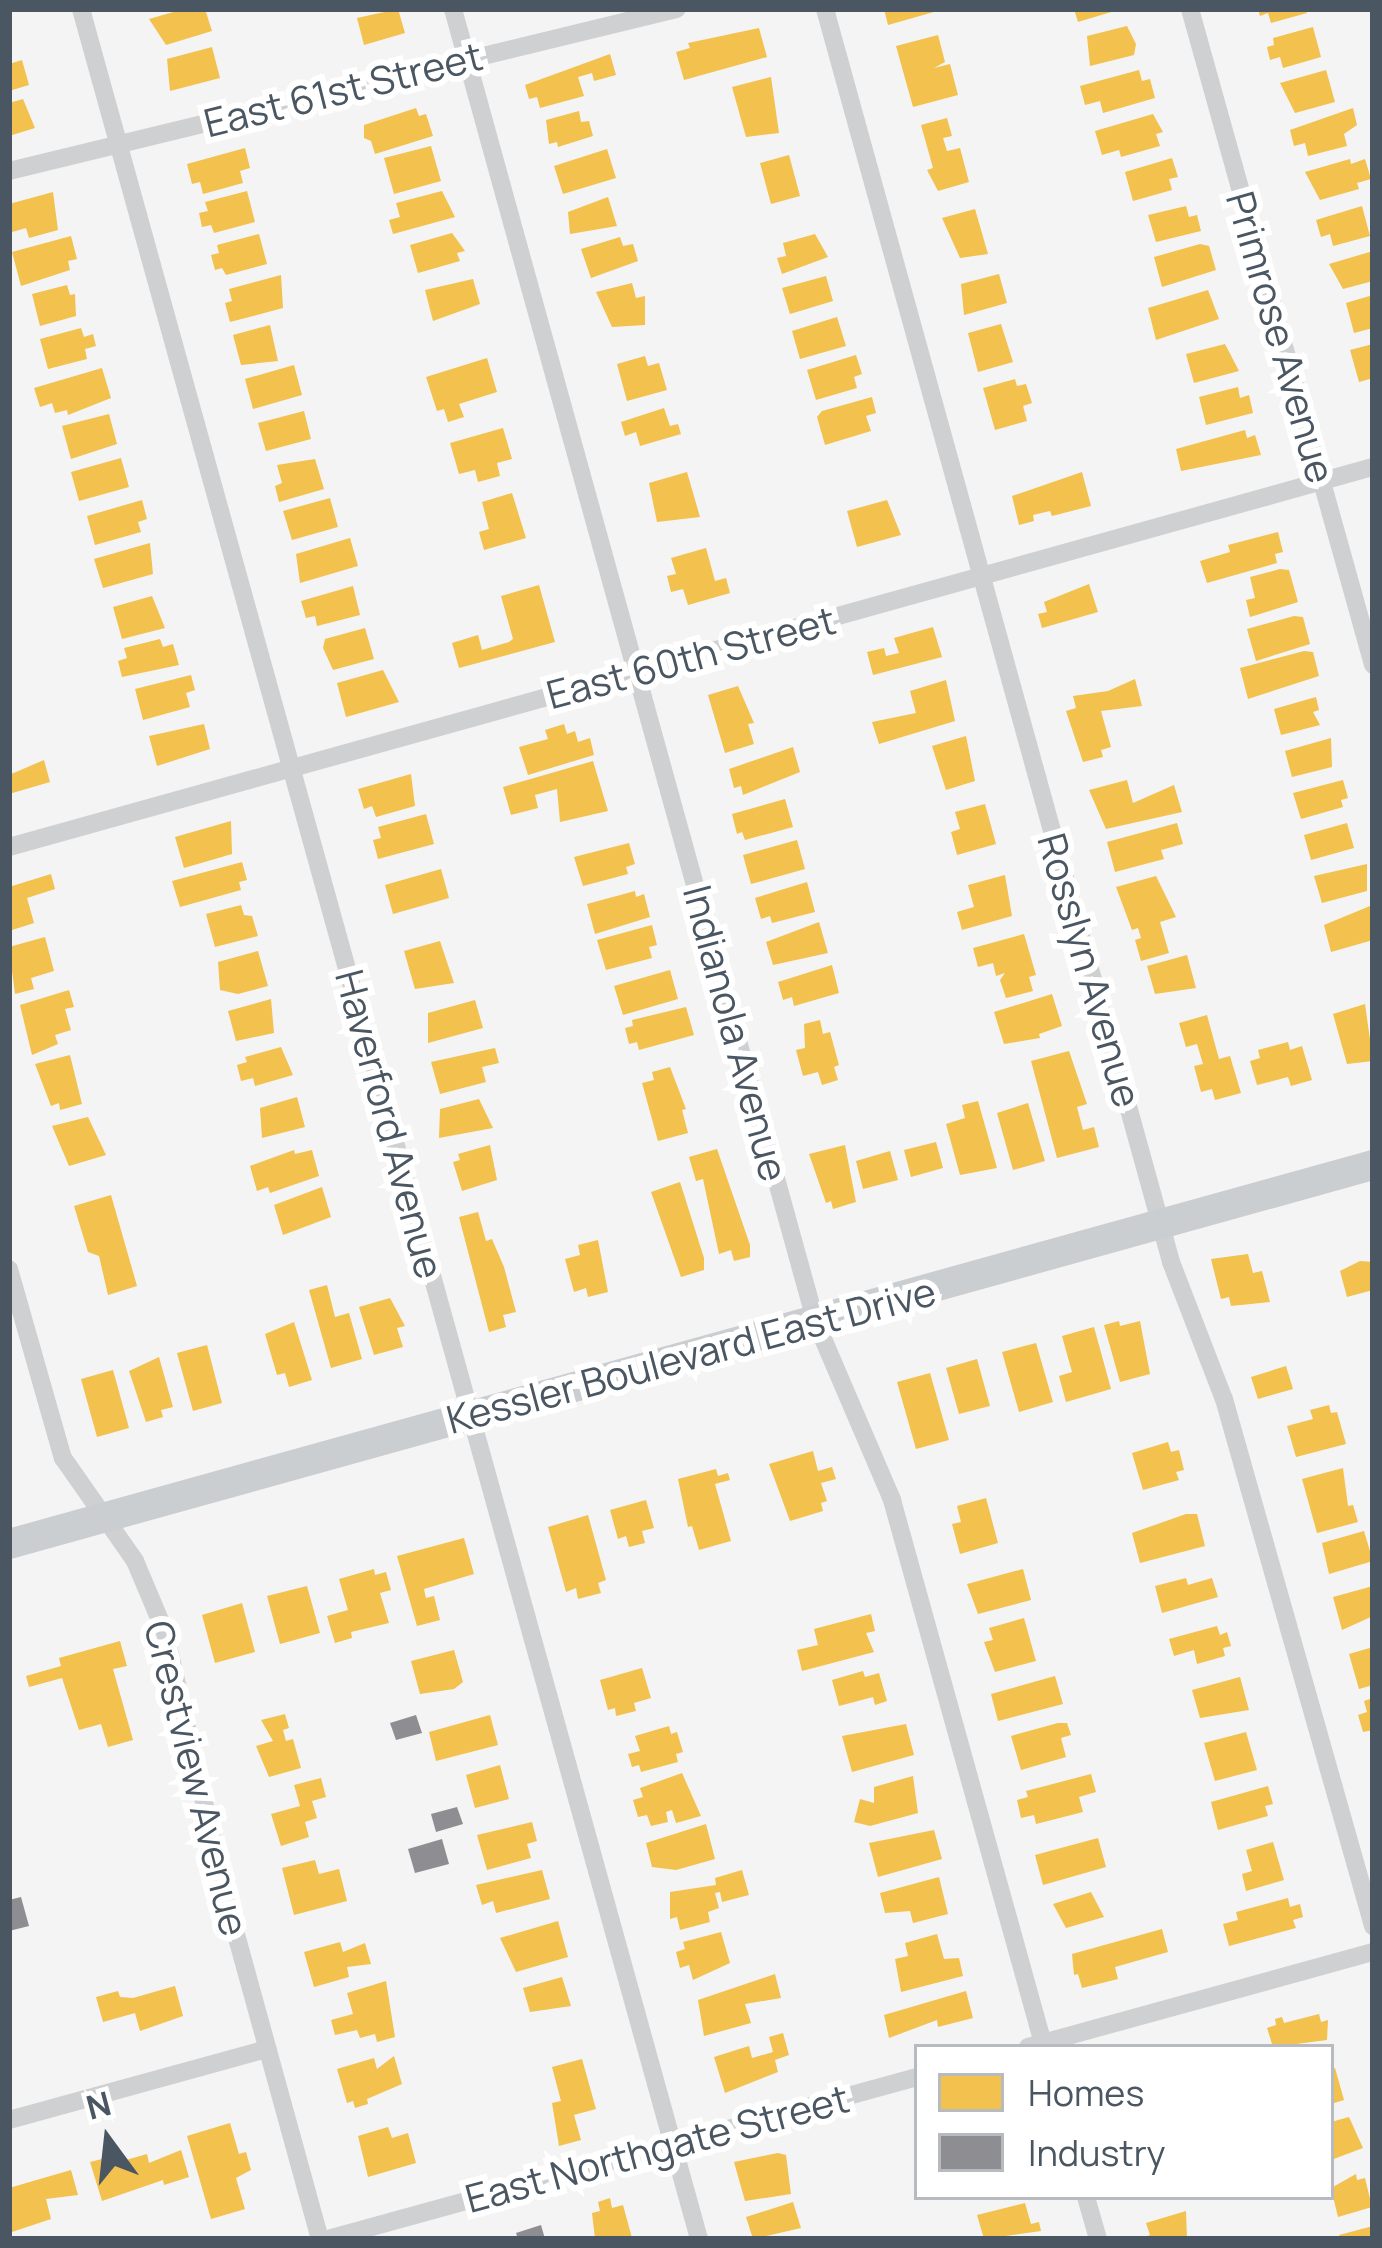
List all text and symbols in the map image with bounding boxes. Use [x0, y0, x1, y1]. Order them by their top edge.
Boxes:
street label: East 61st Street [199, 32, 487, 146]
street label: Primrose Avenue [1217, 186, 1345, 488]
street label: East 60th Street [542, 596, 840, 718]
street label: Rosslyn Avenue [1029, 828, 1151, 1112]
street label: Indianola Avenue [674, 880, 798, 1186]
street label: Haverford Avenue [326, 965, 454, 1283]
street label: Kessler Boulevard East Drive [441, 1267, 941, 1443]
street label: Crestview Avenue [135, 1616, 259, 1940]
legend [914, 2044, 1334, 2200]
text: Homes [1028, 2068, 1144, 2117]
street label: East Northgate Street [460, 2074, 854, 2222]
north arrow [48, 2080, 168, 2200]
text: N [81, 2080, 116, 2130]
text: Industry [1028, 2128, 1165, 2177]

